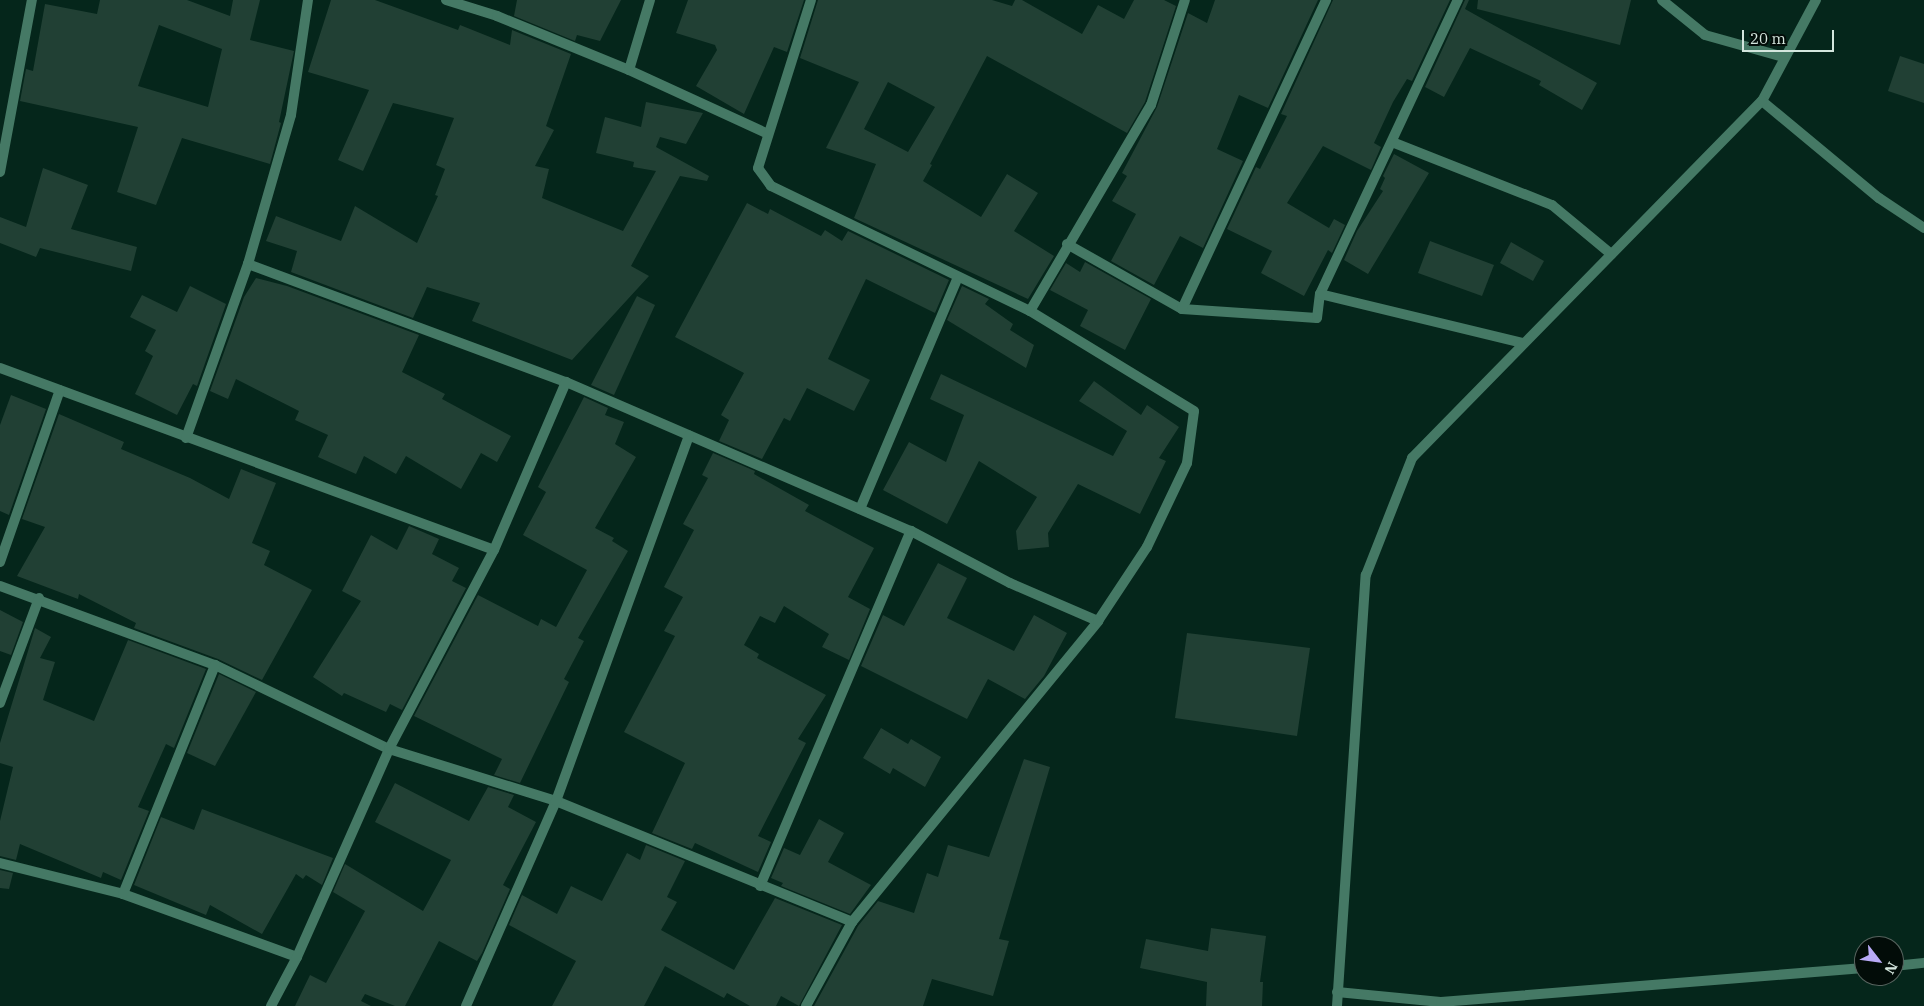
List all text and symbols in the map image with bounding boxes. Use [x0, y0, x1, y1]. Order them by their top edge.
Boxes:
scale bar [1744, 20, 1836, 52]
text: 20 m [1750, 29, 1786, 48]
north arrow [1854, 936, 1904, 986]
text: N [1881, 959, 1902, 977]

